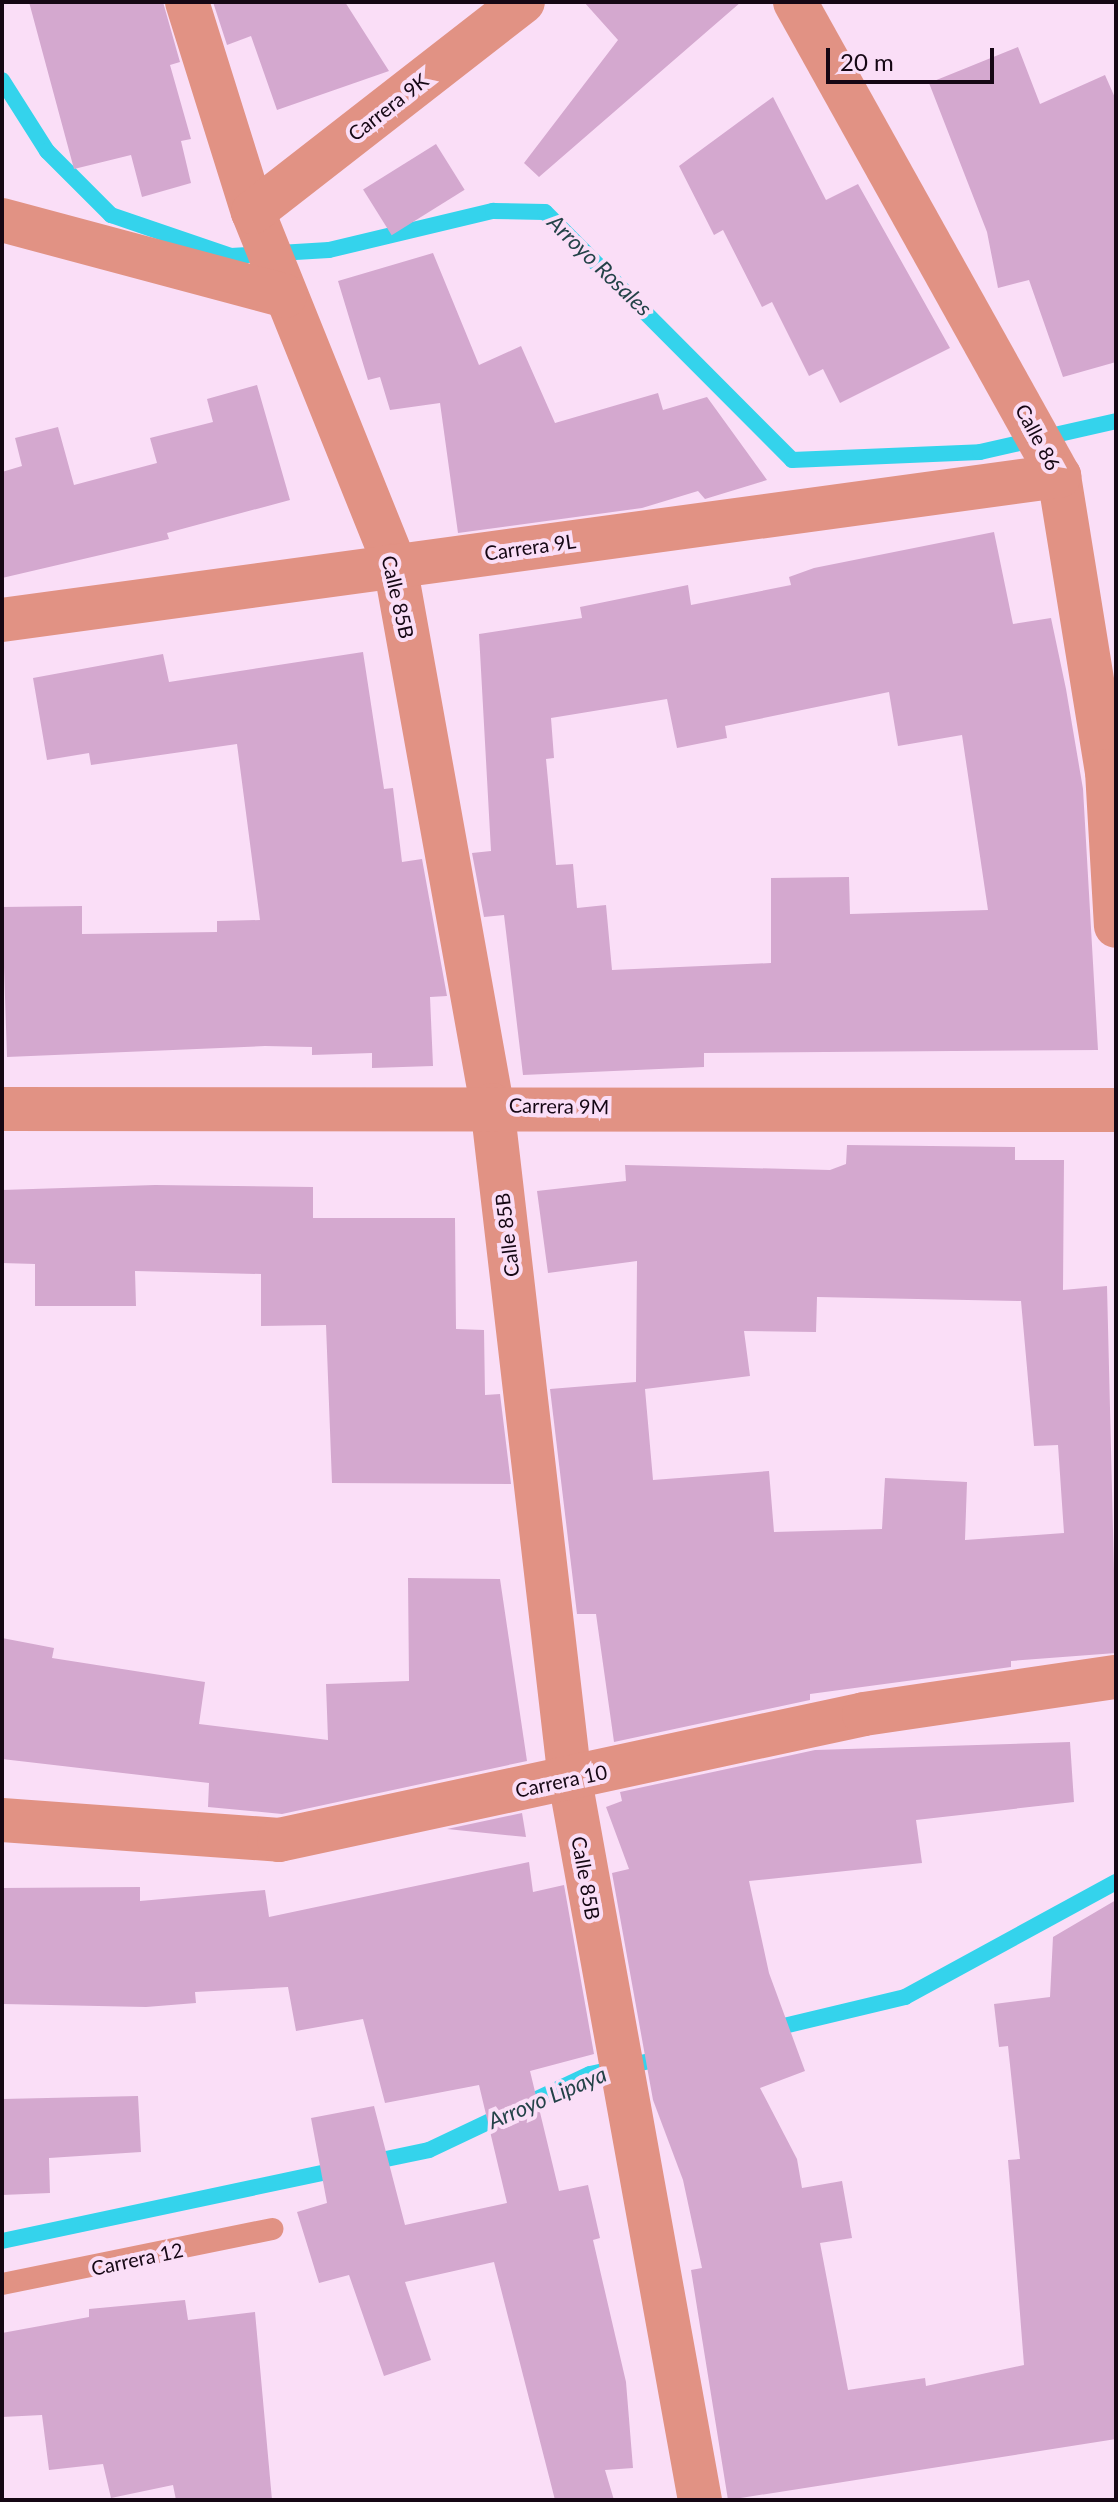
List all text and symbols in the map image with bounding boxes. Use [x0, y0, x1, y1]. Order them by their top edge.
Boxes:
scale bar [830, 32, 998, 82]
text: 20 m [840, 47, 894, 76]
street label: Carrera 9K [343, 68, 433, 146]
water label: Arroyo Rosales [543, 209, 657, 321]
street label: Calle 86 [1011, 400, 1065, 474]
street label: Carrera 9L [483, 529, 577, 565]
street label: Calle 85B [377, 553, 419, 641]
street label: Carrera 9M [509, 1093, 609, 1119]
street label: Calle 85B [490, 1192, 524, 1278]
street label: Carrera 10 [513, 1760, 609, 1802]
street label: Calle 85B [567, 1834, 605, 1922]
water label: Arroyo Lipaya [484, 2060, 610, 2134]
street label: Carrera 12 [89, 2238, 185, 2280]

